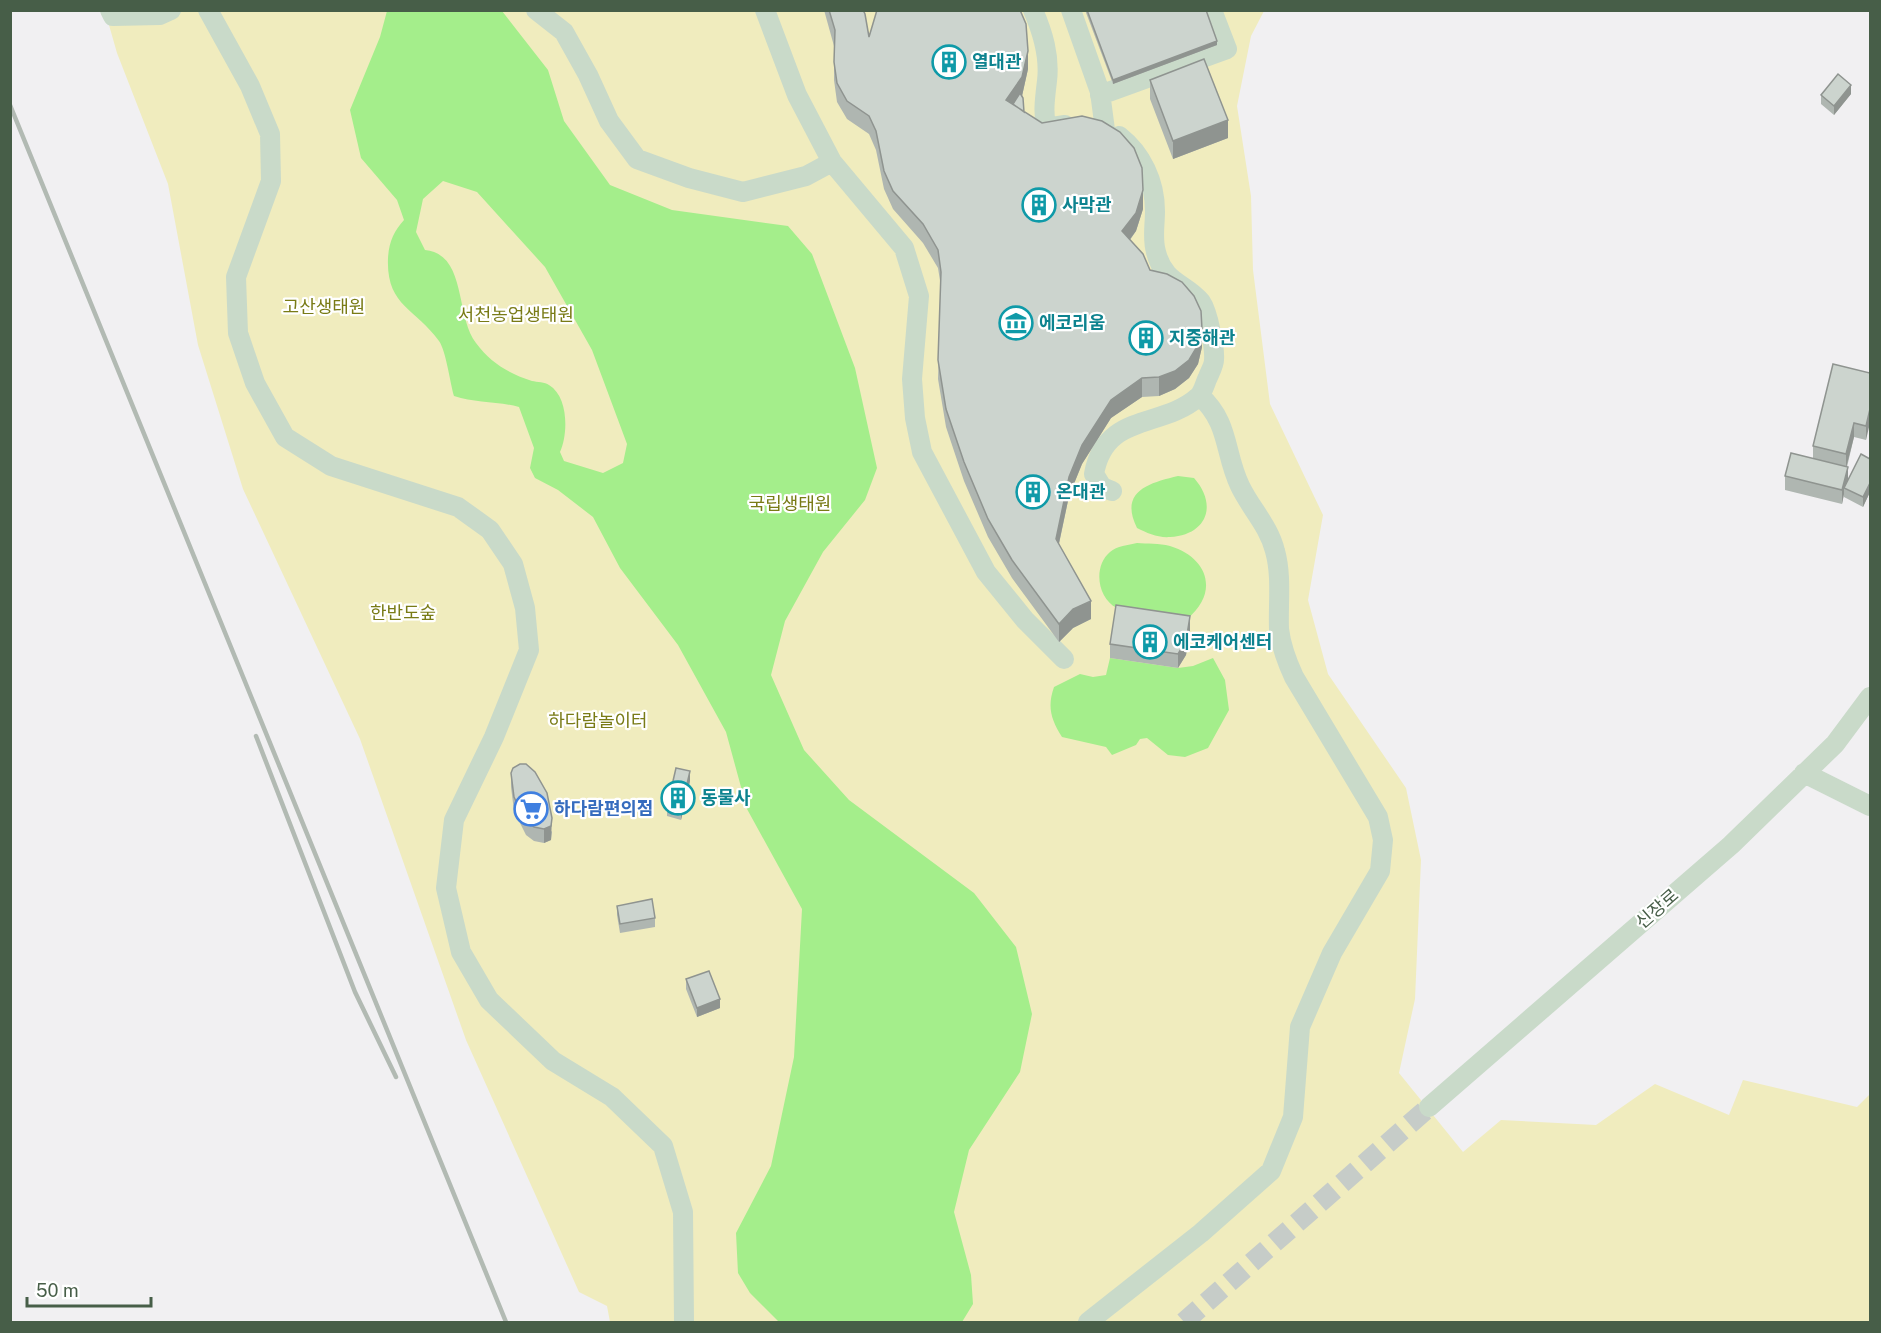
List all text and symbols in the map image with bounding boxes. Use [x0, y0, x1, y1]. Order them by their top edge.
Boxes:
building icon: 열대관 [931, 44, 967, 80]
place label: 열대관 [972, 51, 1022, 72]
building icon: 사막관 [1021, 187, 1057, 223]
place label: 사막관 [1062, 194, 1112, 215]
park label: 고산생태원 [283, 296, 365, 317]
park label: 서천농업생태원 [458, 304, 574, 325]
museum icon: 에코리움 [998, 305, 1034, 341]
place label: 에코리움 [1039, 312, 1105, 333]
building icon: 지중해관 [1128, 320, 1164, 356]
place label: 지중해관 [1169, 327, 1236, 348]
building icon: 온대관 [1015, 474, 1051, 510]
place label: 온대관 [1056, 481, 1106, 502]
park label: 국립생태원 [749, 493, 831, 514]
park label: 한반도숲 [370, 602, 436, 623]
building icon: 에코케어센터 [1132, 624, 1168, 660]
place label: 에코케어센터 [1173, 631, 1272, 652]
park label: 하다람놀이터 [548, 710, 648, 731]
building icon: 동물사 [660, 780, 696, 816]
place label: 동물사 [701, 787, 751, 808]
supermarket icon: 하다람편의점 [513, 791, 549, 827]
place label: 하다람편의점 [554, 798, 653, 819]
street label: 신장로 [1631, 884, 1682, 933]
scale bar [27, 1270, 152, 1308]
text: 50 m [36, 1280, 79, 1301]

